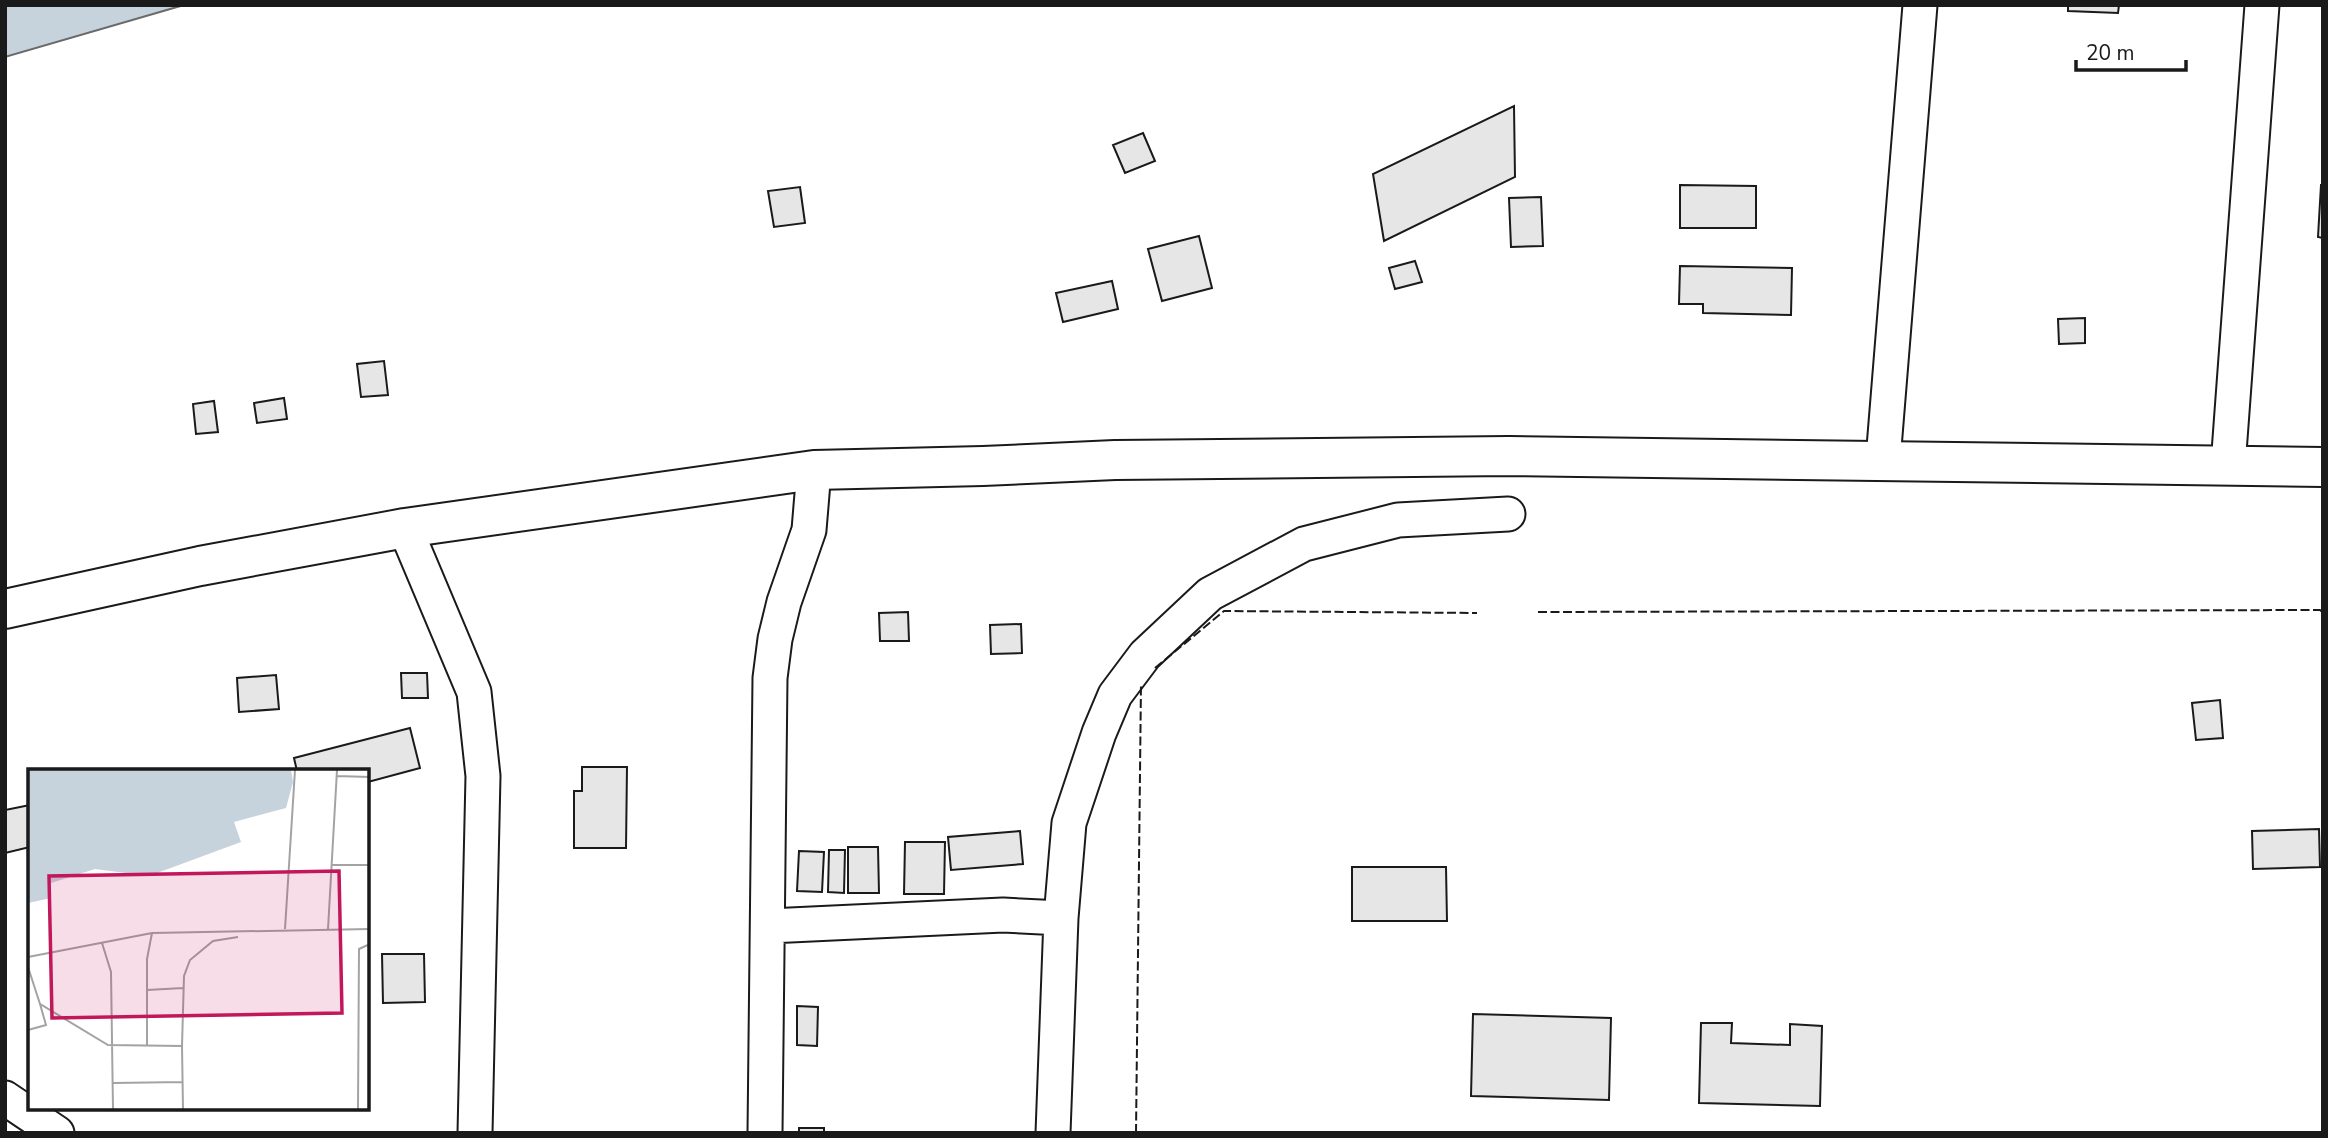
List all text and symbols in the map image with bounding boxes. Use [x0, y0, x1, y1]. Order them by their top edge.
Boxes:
scale bar [2076, 28, 2186, 72]
text: 20 m [2086, 39, 2135, 67]
inset map [28, 769, 369, 1110]

